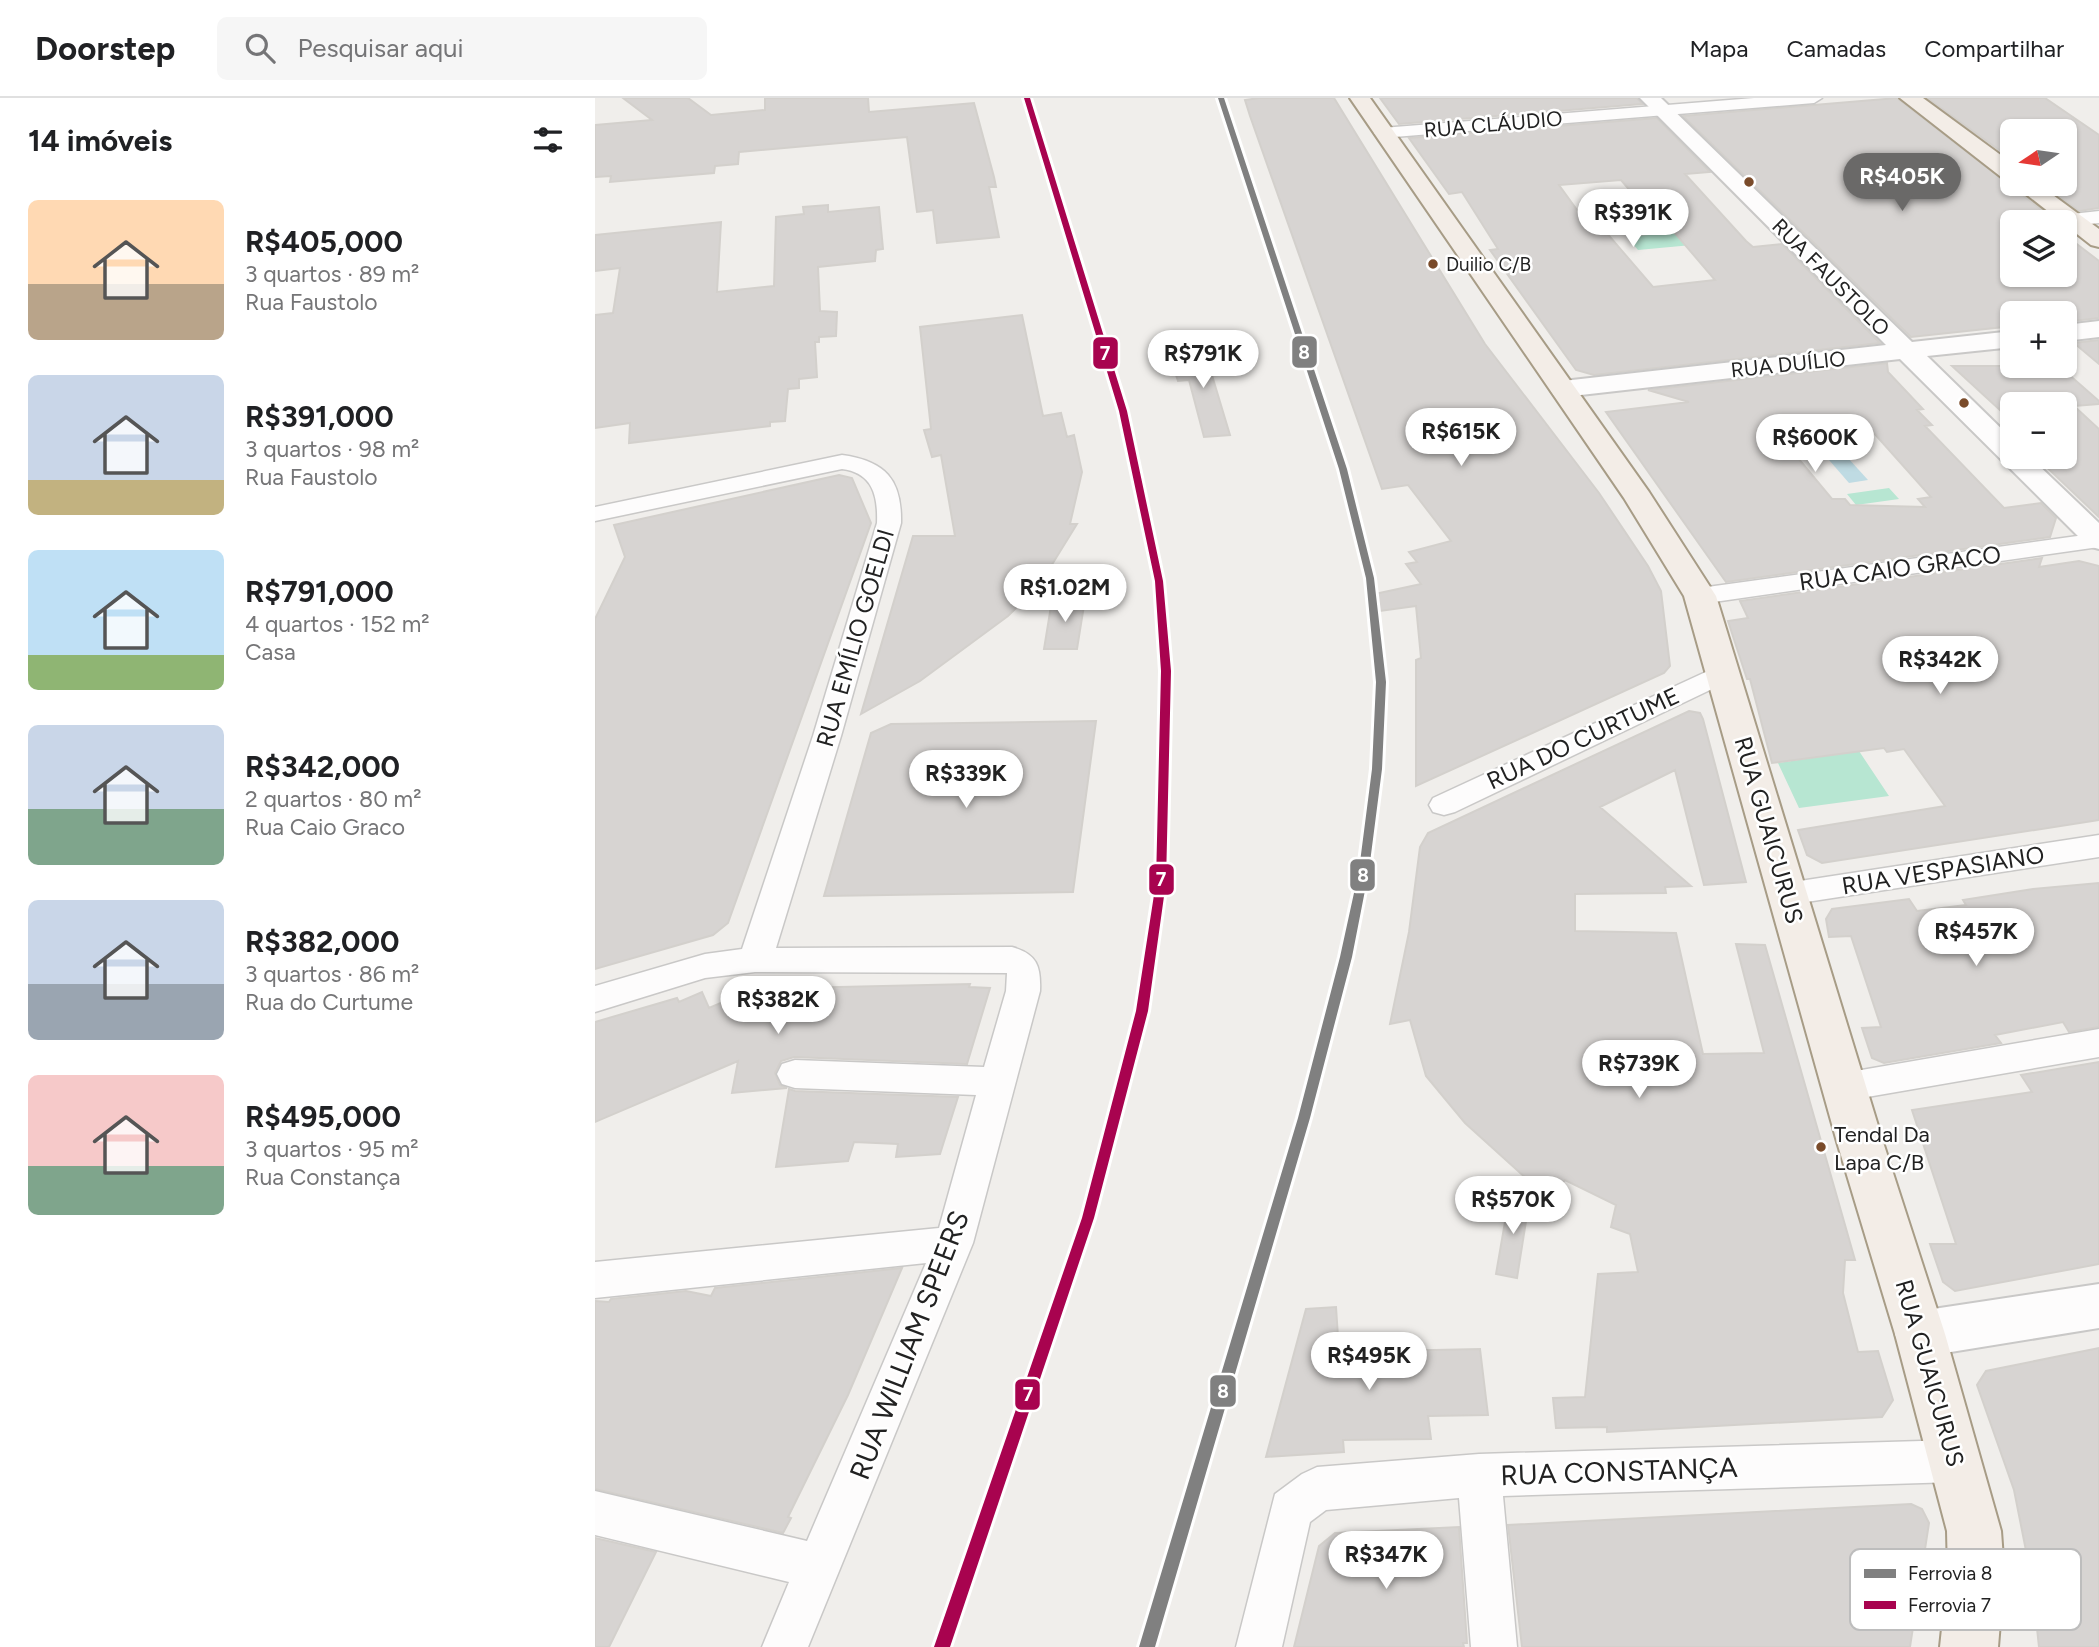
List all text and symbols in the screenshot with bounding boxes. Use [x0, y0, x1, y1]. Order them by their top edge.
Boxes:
search box [217, 17, 707, 80]
text: Doorstep [35, 29, 175, 68]
icon: search [241, 29, 279, 67]
text: Pesquisar aqui [297, 32, 464, 64]
text: Mapa [1689, 34, 1748, 63]
text: Camadas [1786, 34, 1886, 63]
text: Compartilhar [1924, 34, 2064, 63]
street label: RUA CLÁUDIO [1423, 105, 1563, 143]
north arrow [2000, 119, 2077, 196]
map controls [2000, 119, 2077, 469]
icon: filters [529, 121, 567, 159]
text: 14 imóveis [28, 122, 172, 159]
pin: R$405K [1845, 153, 1959, 213]
text: R$405K [1859, 162, 1945, 190]
unlabelled marker [1742, 175, 1756, 189]
pin: R$391K [1576, 190, 1690, 249]
text: R$391K [1594, 198, 1672, 226]
button: layers [2000, 210, 2077, 287]
street label: RUA FAUSTOLO [1767, 213, 1895, 341]
text: R$405,000 [245, 223, 403, 260]
icon: home [84, 228, 168, 312]
place label: Duilio C/B [1446, 253, 1531, 276]
marker: Duilio C/B [1426, 257, 1440, 271]
text: 3 quartos · 89 m² [245, 260, 419, 288]
text: Rua Faustolo [245, 288, 378, 316]
button: + [2000, 301, 2077, 378]
pin: R$791K [1146, 330, 1260, 390]
line badge: 8 [1291, 335, 1318, 369]
line badge: 7 [1092, 336, 1119, 370]
text: R$791K [1164, 339, 1242, 367]
text: 8 [1298, 341, 1310, 364]
text: 7 [1100, 342, 1110, 365]
street label: RUA DUÍLIO [1729, 346, 1847, 382]
button: − [2000, 392, 2077, 469]
unlabelled marker [1957, 396, 1971, 410]
text: R$391,000 [245, 398, 394, 435]
icon: home [84, 403, 168, 487]
pin: R$615K [1404, 408, 1518, 468]
pin: R$600K [1758, 414, 1872, 474]
text: R$615K [1421, 417, 1501, 445]
text: R$600K [1772, 423, 1858, 451]
text: 3 quartos · 98 m² [245, 435, 419, 463]
text: Rua Faustolo [245, 463, 378, 491]
street label: RUA EMÍLIO GOELDI [810, 526, 900, 750]
street label: RUA CAIO GRACO [1797, 539, 2003, 597]
pin: R$1.02M [1000, 564, 1130, 624]
text: R$791,000 [245, 573, 394, 610]
text: R$1.02M [1020, 573, 1110, 601]
icon: home [84, 578, 168, 662]
text: 4 quartos · 152 m² [245, 610, 430, 638]
pin: R$342K [1883, 636, 1997, 696]
text: Casa [245, 638, 296, 666]
text: R$342K [1898, 645, 1982, 673]
street label: RUA DO CURTUME [1482, 681, 1684, 795]
street label: RUA GUAICURUS [1728, 733, 1810, 927]
text: R$342,000 [245, 748, 400, 785]
pin: R$339K [909, 750, 1023, 810]
icon: home [84, 753, 168, 837]
text: R$339K [925, 759, 1007, 787]
text: 2 quartos · 80 m² [245, 785, 422, 813]
text: Rua Caio Graco [245, 813, 405, 841]
street label: RUA VESPASIANO [1840, 840, 2046, 900]
line badge: 8 [1349, 858, 1376, 892]
line badge: 7 [1148, 863, 1175, 896]
text: 8 [1357, 864, 1369, 887]
text: 7 [1156, 868, 1166, 891]
pin: R$457K [1919, 908, 2033, 968]
text: R$457K [1934, 917, 2018, 945]
text: R$382,000 [245, 923, 399, 960]
icon: home [84, 928, 168, 1012]
text: 3 quartos · 86 m² [245, 960, 419, 988]
pin: R$382K [721, 976, 835, 1036]
text: R$382K [736, 985, 820, 1013]
text: Rua do Curtume [245, 988, 413, 1016]
pin: R$739K [1582, 1040, 1696, 1100]
text: R$739K [1598, 1049, 1680, 1077]
text: R$495,000 [245, 1098, 401, 1135]
icon: home [84, 1103, 168, 1187]
place label: Tendal Da Lapa C/B [1834, 1121, 1930, 1176]
text: 3 quartos · 95 m² [245, 1135, 419, 1163]
marker: Tendal Da Lapa C/B [1814, 1140, 1828, 1154]
text: Rua Constança [245, 1163, 401, 1191]
pin: R$570K [1456, 1176, 1570, 1236]
text: R$570K [1471, 1185, 1555, 1213]
street label: RUA WILLIAM SPEERS [842, 1206, 976, 1484]
street label: RUA GUAICURUS [1889, 1276, 1971, 1470]
pin: R$495K [1312, 1332, 1426, 1392]
text: R$495K [1327, 1341, 1411, 1369]
line badge: 8 [1209, 1374, 1237, 1408]
line badge: 7 [1014, 1378, 1041, 1411]
text: 8 [1217, 1380, 1229, 1403]
text: 7 [1023, 1383, 1033, 1406]
street label: RUA CONSTANÇA [1500, 1450, 1738, 1492]
pin: R$347K [1329, 1532, 1443, 1591]
text: R$347K [1344, 1540, 1428, 1568]
legend [1850, 1549, 2081, 1630]
text: Ferrovia 8 [1908, 1562, 1993, 1585]
text: Ferrovia 7 [1908, 1594, 1991, 1617]

